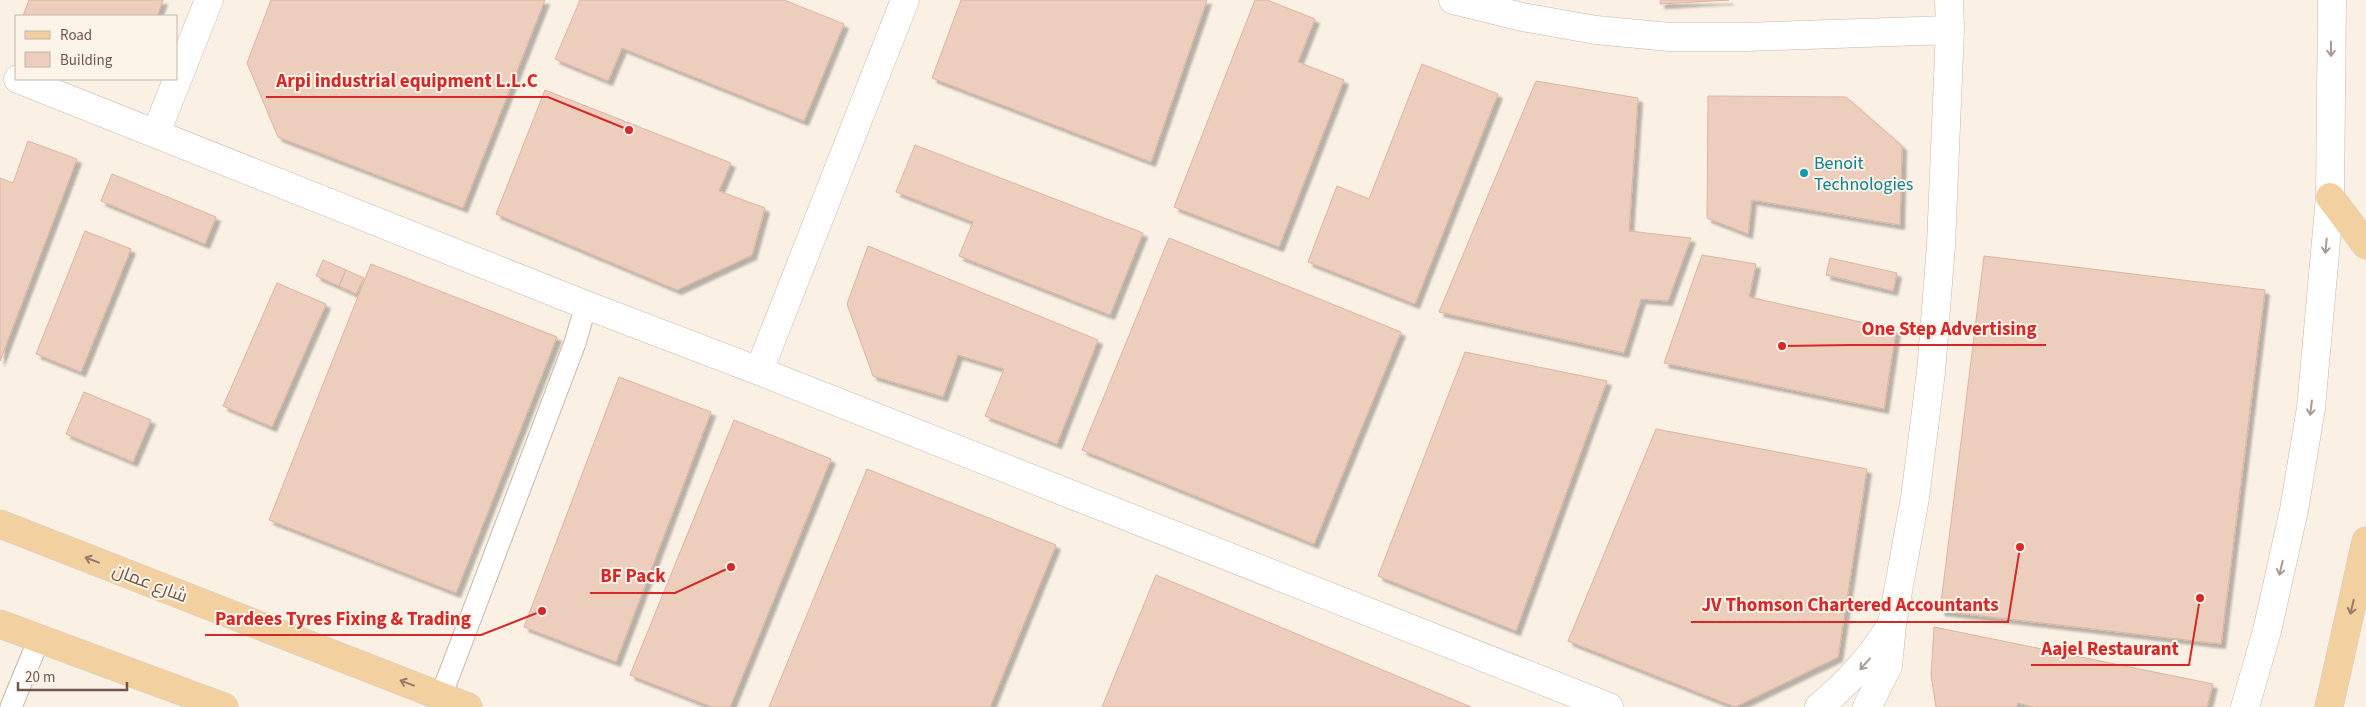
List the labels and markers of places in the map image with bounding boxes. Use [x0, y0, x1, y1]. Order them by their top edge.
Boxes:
callout: Arpi industrial equipment L.L.C [266, 63, 548, 97]
place label: Benoit Technologies [1814, 151, 1913, 197]
marker: Benoit Technologies [1798, 167, 1810, 179]
callout: One Step Advertising [1851, 311, 2046, 345]
callout: BF Pack [590, 559, 675, 593]
callout: JV Thomson Chartered Accountants [1691, 588, 2008, 622]
callout: Pardees Tyres Fixing & Trading [205, 601, 481, 635]
callout: Aajel Restaurant [2031, 631, 2189, 665]

